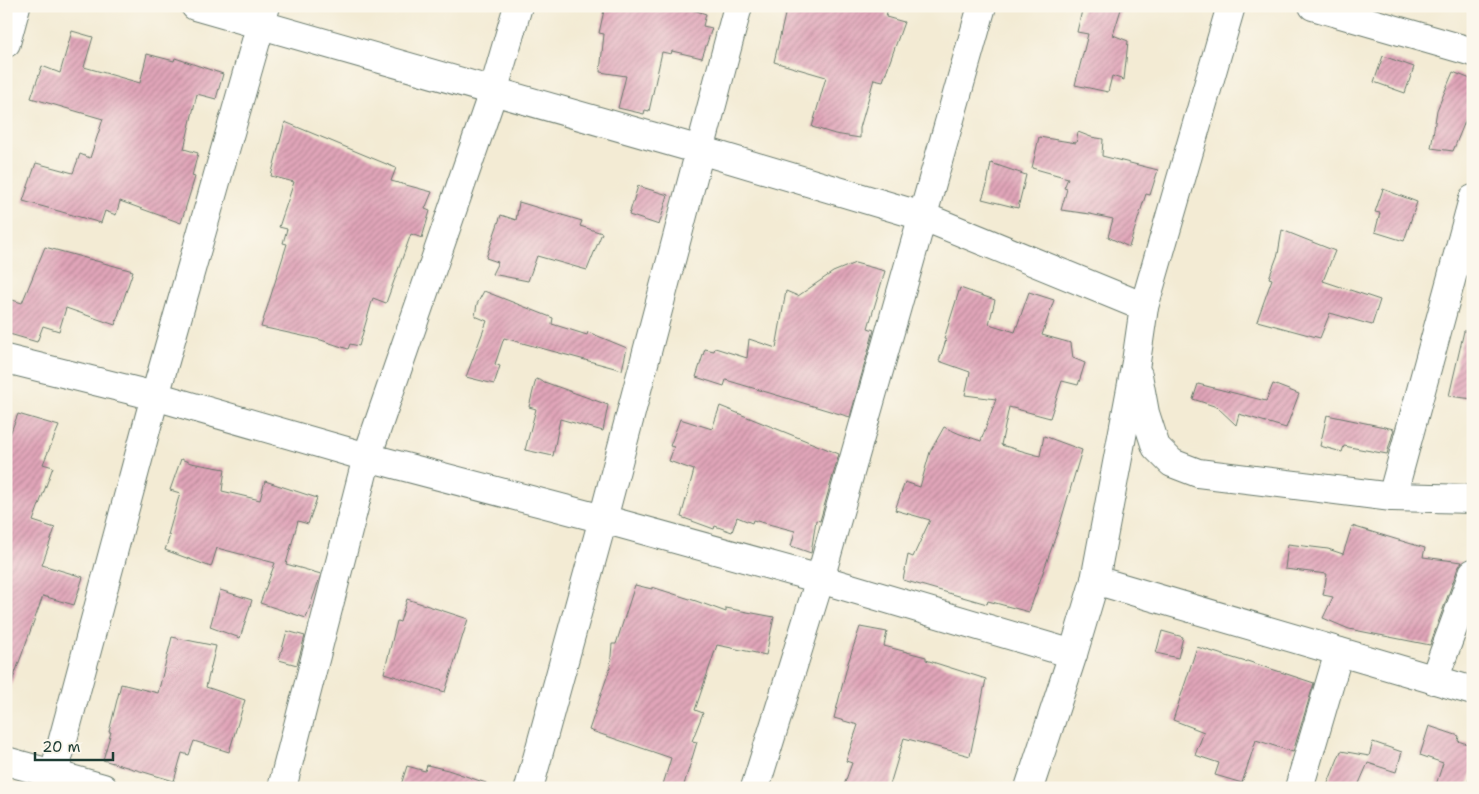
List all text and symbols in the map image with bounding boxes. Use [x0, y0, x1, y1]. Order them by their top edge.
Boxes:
scale bar [35, 729, 112, 761]
text: 20 m [42, 737, 81, 757]

